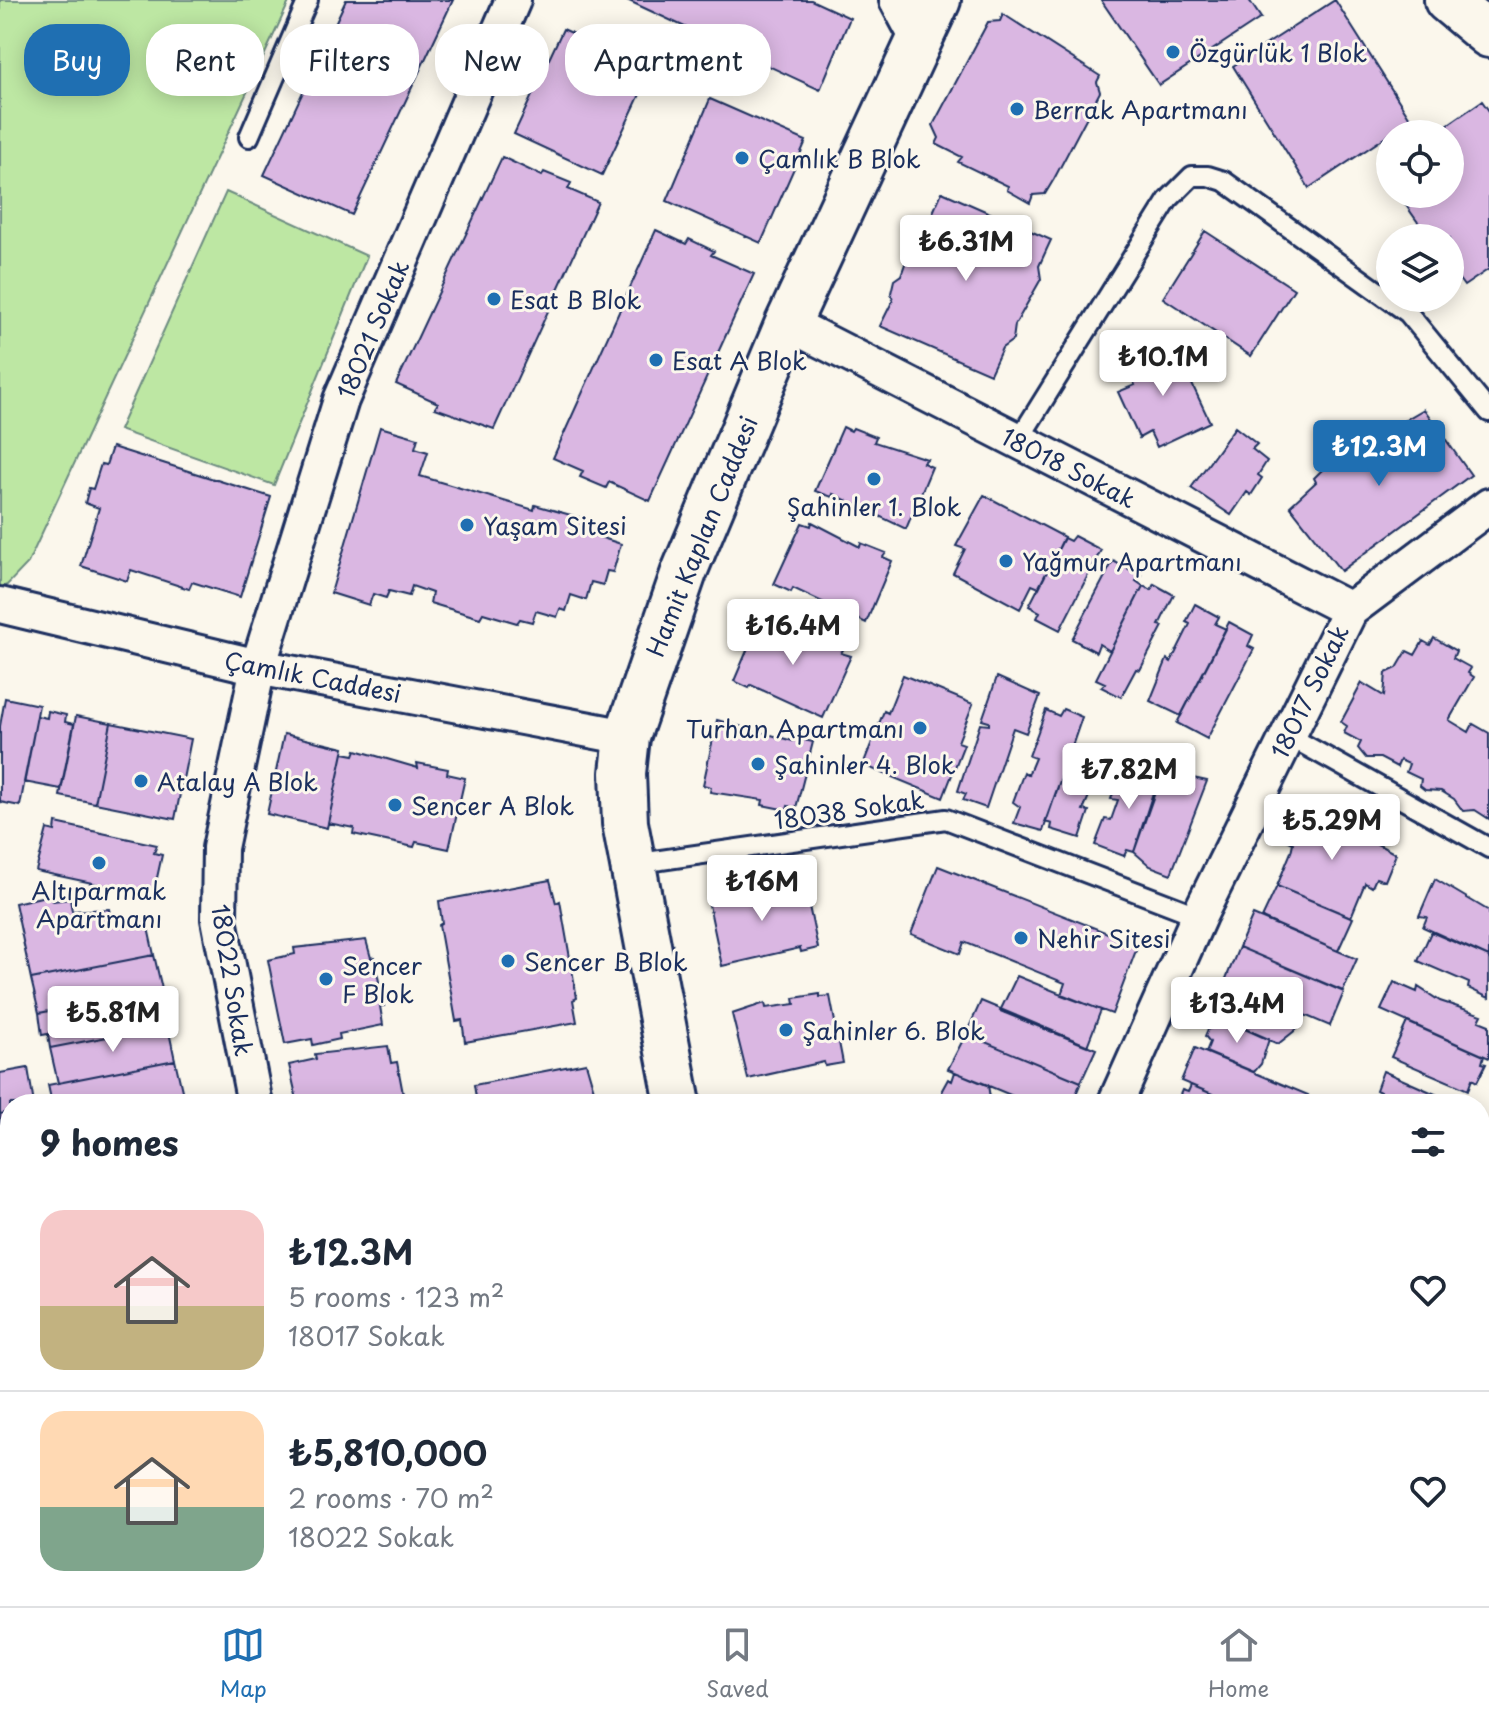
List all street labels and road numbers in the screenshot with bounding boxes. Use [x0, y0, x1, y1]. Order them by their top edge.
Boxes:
street label: 18021 Sokak [327, 254, 417, 404]
street label: Hamit Kaplan Caddesi [636, 410, 766, 662]
street label: 18018 Sokak [996, 418, 1143, 516]
street label: 18017 Sokak [1261, 618, 1357, 764]
street label: Çamlık Caddesi [221, 641, 405, 711]
street label: 18038 Sokak [772, 781, 927, 837]
street label: 18022 Sokak [203, 901, 263, 1059]

